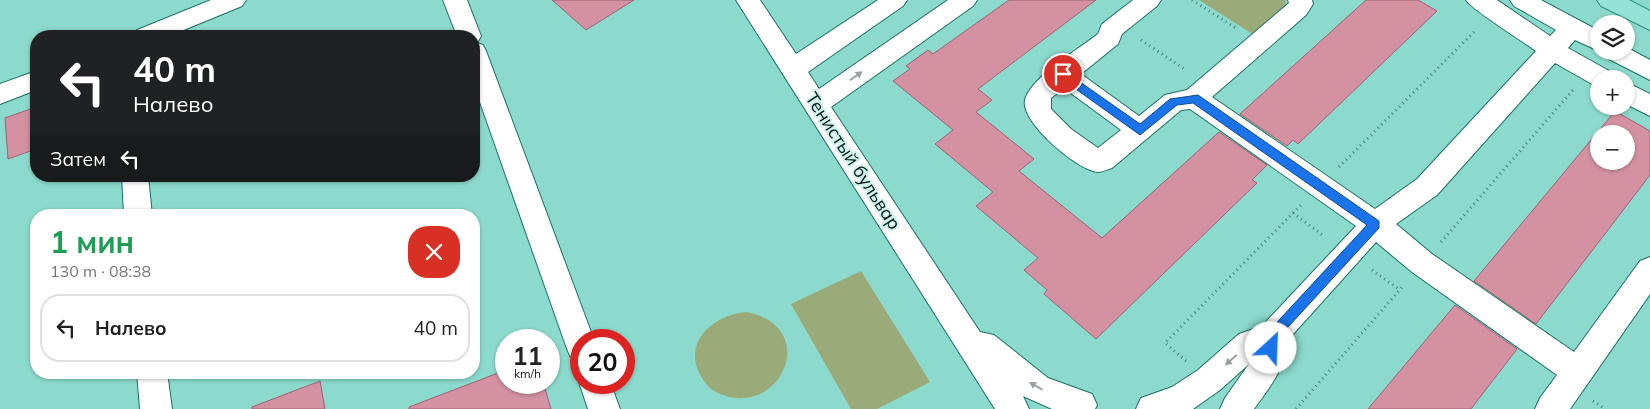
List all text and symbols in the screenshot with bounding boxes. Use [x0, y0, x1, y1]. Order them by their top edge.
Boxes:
map controls [1590, 15, 1635, 170]
button: layers [1590, 15, 1635, 60]
text: 40 m [133, 47, 216, 91]
icon: left [50, 50, 115, 115]
pin [1042, 53, 1084, 95]
icon: arrive [1049, 60, 1077, 88]
button: + [1590, 70, 1635, 115]
one-way arrow [849, 71, 863, 81]
street label: Тенистый бульвар [800, 88, 906, 234]
text: Налево [133, 90, 213, 118]
button: − [1590, 125, 1635, 170]
icon: left [116, 145, 144, 173]
text: Затем [50, 147, 106, 171]
text: 1 мин [50, 223, 134, 261]
button: close [408, 226, 460, 278]
text: 130 m · 08:38 [50, 261, 151, 281]
icon: left [52, 314, 80, 342]
text: Налево [95, 316, 167, 340]
text: 40 m [414, 316, 458, 340]
position arrow [1244, 321, 1296, 373]
speed limit sign: 20 [570, 329, 635, 394]
text: 11 [512, 340, 543, 371]
one-way arrow [1226, 354, 1238, 366]
text: km/h [514, 366, 541, 381]
one-way arrow [1030, 382, 1043, 391]

